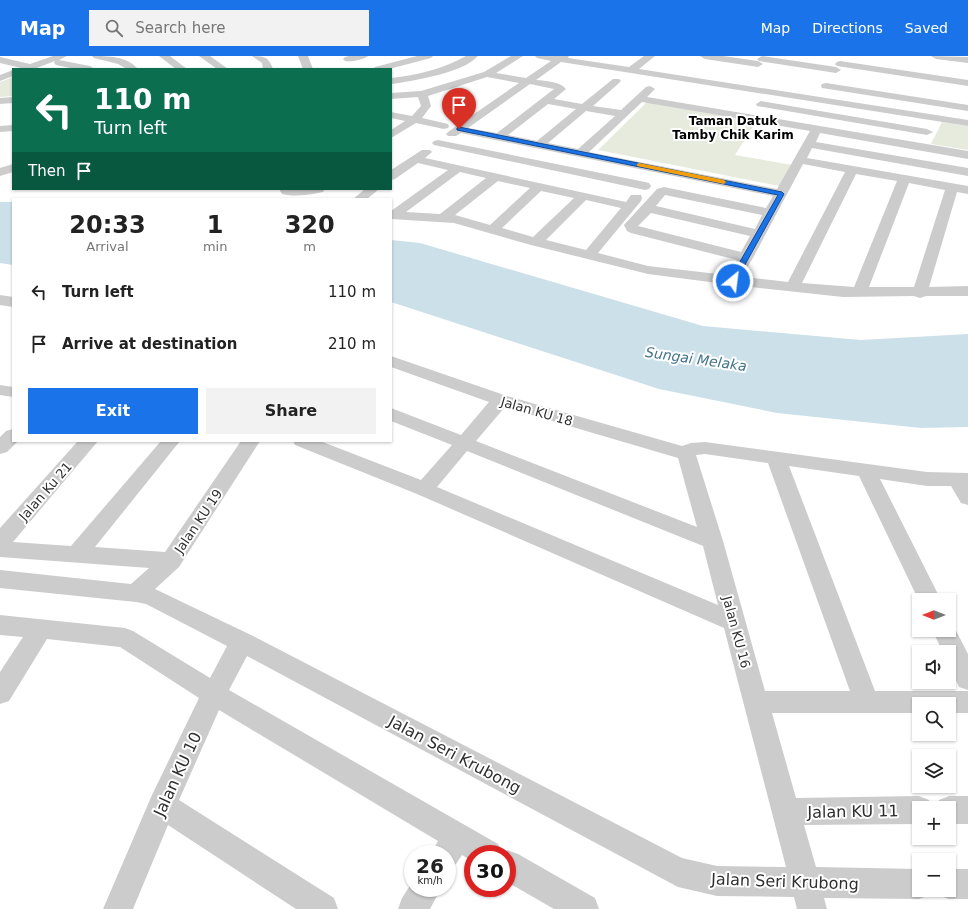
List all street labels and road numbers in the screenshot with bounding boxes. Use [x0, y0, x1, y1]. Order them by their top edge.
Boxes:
street label: Jalan KU 18 [498, 394, 575, 429]
street label: Jalan Ku 21 [15, 459, 75, 524]
street label: Jalan KU 19 [171, 486, 225, 557]
street label: Jalan KU 16 [719, 593, 753, 670]
street label: Jalan Seri Krubong [384, 711, 524, 797]
street label: Jalan KU 10 [149, 729, 205, 820]
street label: Jalan KU 11 [806, 801, 899, 822]
street label: Jalan Seri Krubong [710, 869, 859, 894]

